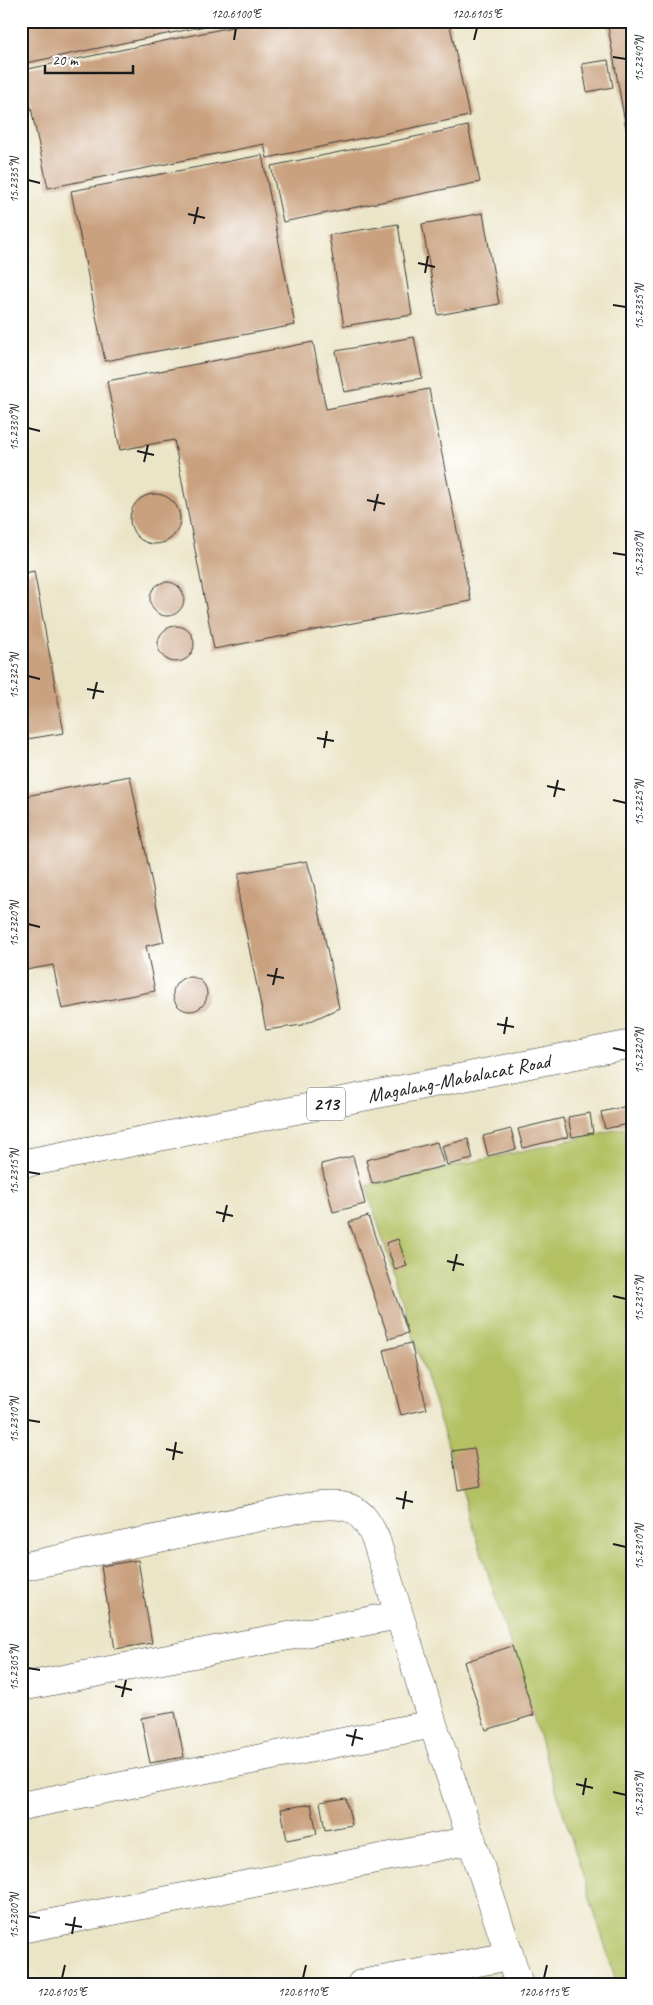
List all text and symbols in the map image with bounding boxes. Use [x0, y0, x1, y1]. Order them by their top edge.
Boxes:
text: 120.6100°E [211, 6, 263, 22]
text: 120.6105°E [452, 6, 504, 22]
text: 15.2340°N [631, 35, 647, 82]
scale bar [45, 42, 132, 74]
text: 20 m [52, 51, 79, 70]
text: 15.2335°N [6, 156, 22, 203]
text: 15.2335°N [631, 283, 647, 330]
text: 15.2330°N [6, 404, 22, 451]
text: 15.2330°N [631, 531, 647, 578]
text: 15.2325°N [6, 652, 22, 699]
text: 15.2325°N [631, 779, 647, 826]
text: 15.2320°N [6, 900, 22, 947]
text: 15.2320°N [631, 1027, 647, 1074]
street label: Magalang-Mabalacat Road [365, 1047, 555, 1108]
road number: 213 [307, 1088, 345, 1120]
text: 15.2315°N [6, 1148, 22, 1195]
text: 15.2315°N [631, 1275, 647, 1322]
text: 15.2310°N [6, 1396, 22, 1443]
text: 15.2310°N [631, 1523, 647, 1570]
text: 15.2305°N [6, 1644, 22, 1691]
text: 15.2305°N [631, 1771, 647, 1818]
text: 15.2300°N [6, 1892, 22, 1939]
text: 120.6105°E [37, 1984, 89, 2000]
text: 120.6110°E [278, 1984, 330, 2000]
text: 120.6115°E [519, 1984, 571, 2000]

